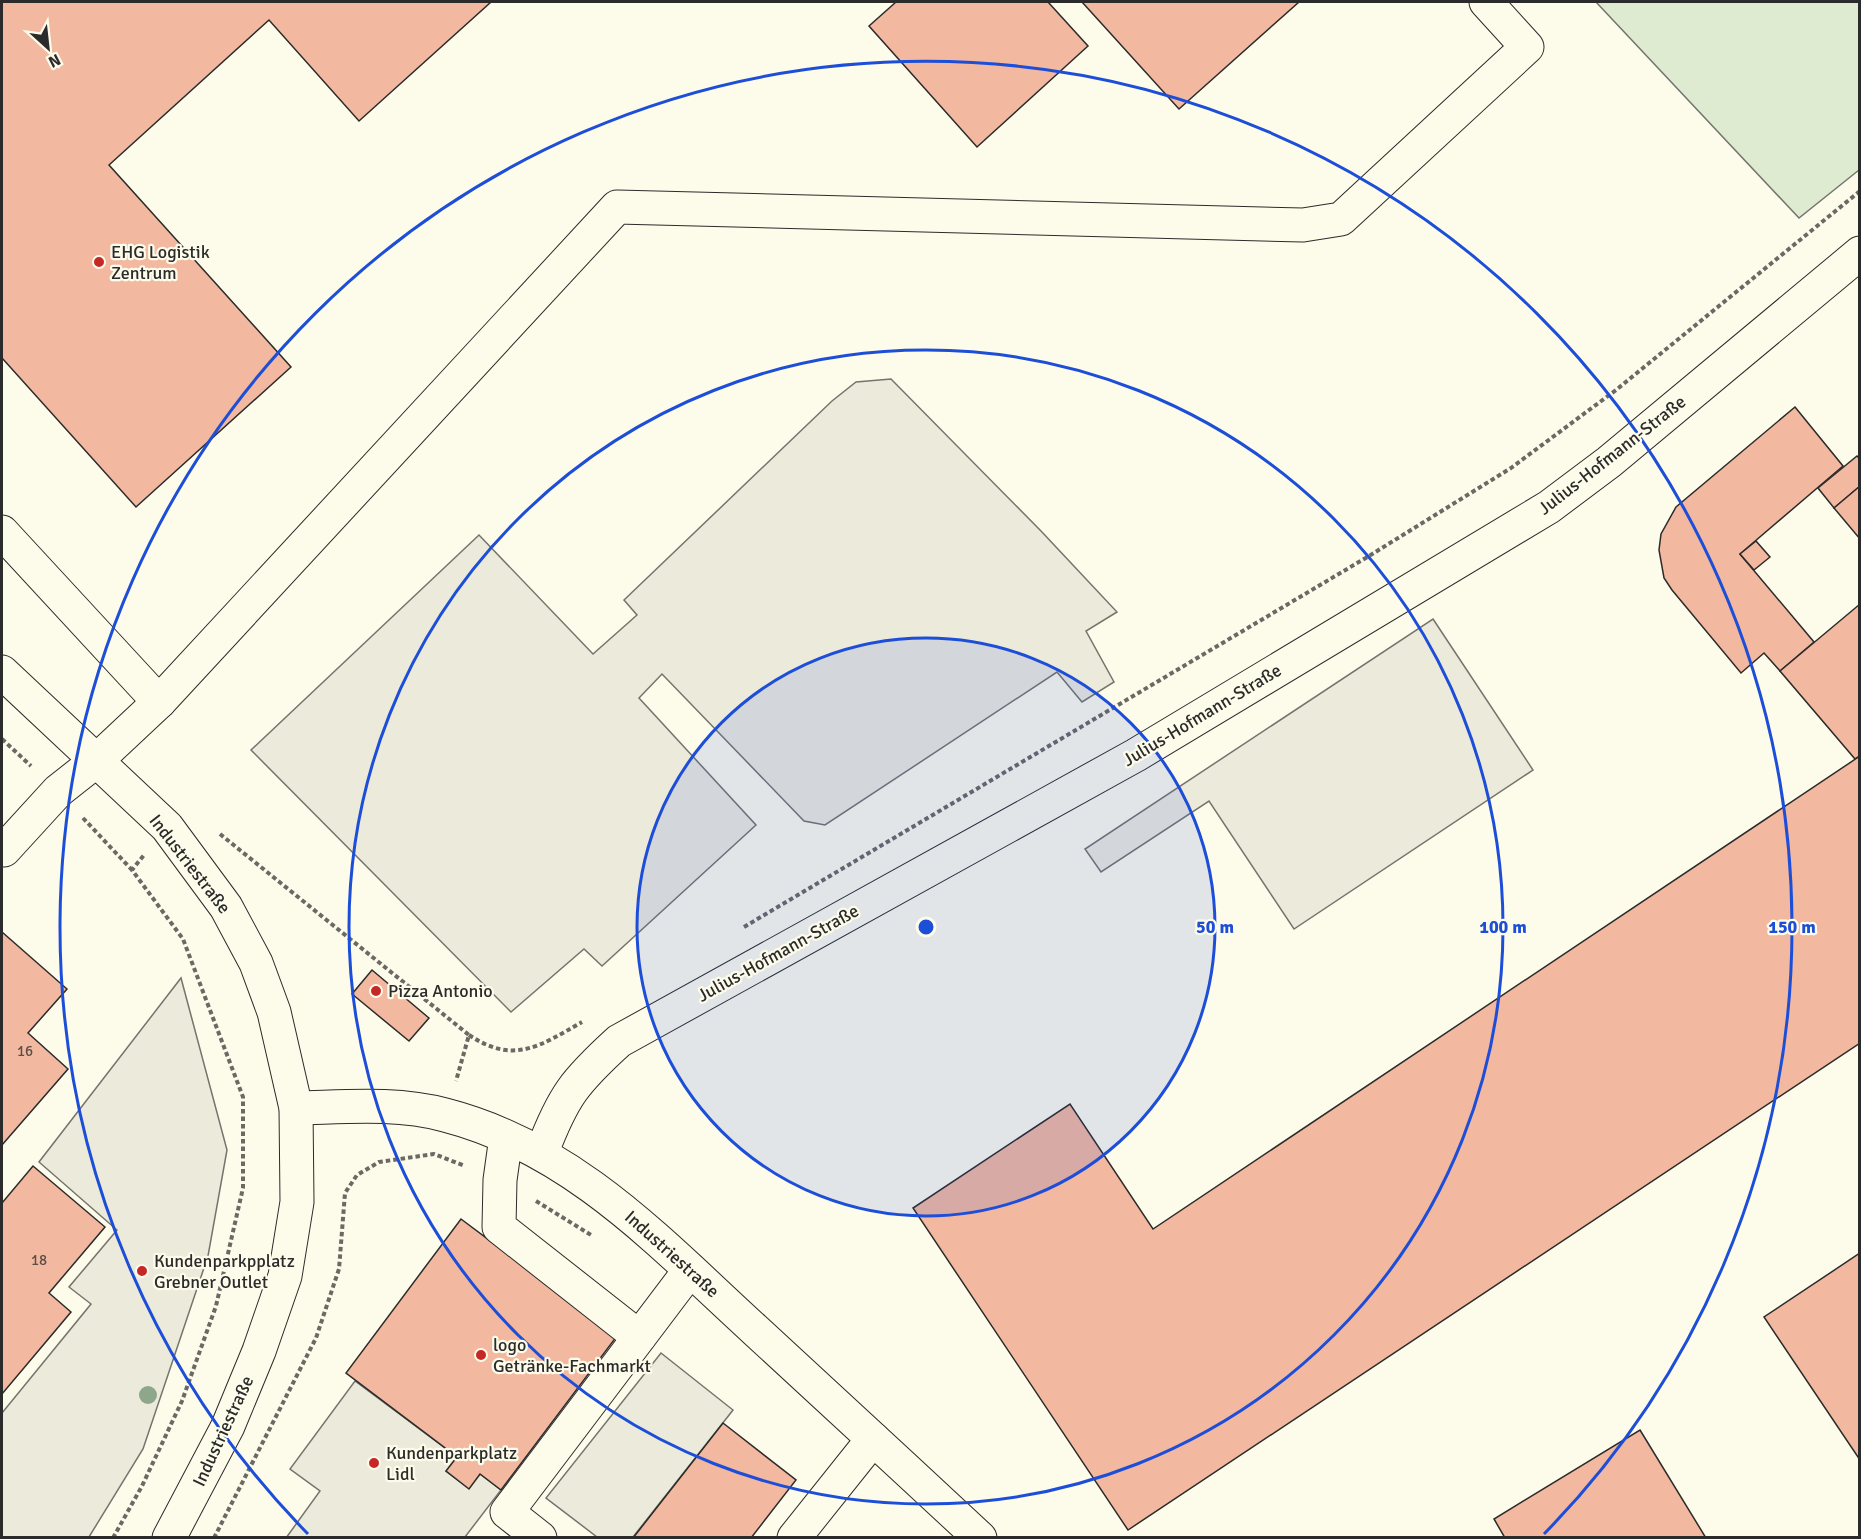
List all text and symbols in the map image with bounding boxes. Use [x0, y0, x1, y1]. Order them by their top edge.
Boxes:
north arrow [18, 18, 78, 78]
text: N [45, 49, 64, 72]
place label: EHG Logistik Zentrum [111, 241, 210, 284]
marker: EHG Logistik Zentrum [92, 255, 106, 269]
street label: Julius-Hofmann-Straße [1534, 391, 1690, 519]
street label: Julius-Hofmann-Straße [1119, 659, 1285, 771]
street label: Industriestraße [145, 810, 235, 918]
street label: Julius-Hofmann-Straße [693, 899, 863, 1007]
text: 50 m [1196, 916, 1234, 938]
text: 100 m [1479, 916, 1527, 938]
text: 150 m [1768, 916, 1816, 938]
centre of rings [916, 917, 936, 937]
place label: Pizza Antonio [388, 980, 493, 1002]
marker: Pizza Antonio [369, 984, 383, 998]
house number: 16 [17, 1042, 33, 1060]
street label: Industriestraße [620, 1206, 724, 1302]
place label: Kundenparkpplatz Grebner Outlet [154, 1250, 295, 1293]
house number: 18 [31, 1251, 47, 1269]
marker: Kundenparkpplatz Grebner Outlet [135, 1264, 149, 1278]
place label: logo Getränke-Fachmarkt [493, 1334, 651, 1377]
marker: logo Getränke-Fachmarkt [474, 1348, 488, 1362]
street label: Industriestraße [188, 1372, 258, 1490]
place label: Kundenparkplatz Lidl [386, 1442, 517, 1485]
marker: Kundenparkplatz Lidl [367, 1456, 381, 1470]

